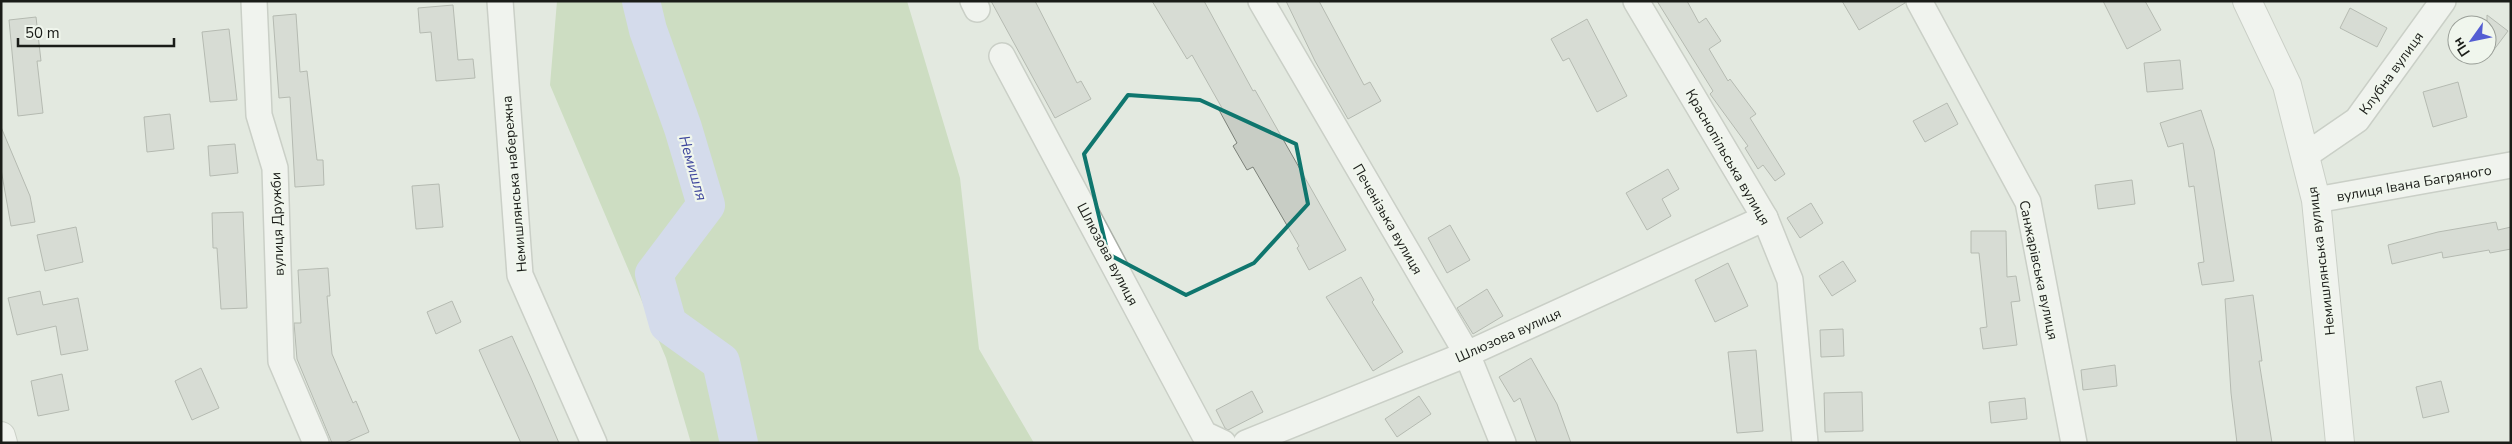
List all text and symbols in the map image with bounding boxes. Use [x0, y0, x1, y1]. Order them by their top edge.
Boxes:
scale bar [18, 15, 174, 47]
north arrow [2447, 15, 2497, 65]
text: 50 m [25, 23, 60, 43]
street label: Клубна вулиця [2355, 28, 2428, 119]
text: Пн [2448, 34, 2475, 60]
street label: Краснопільська вулиця [1681, 86, 1774, 229]
street label: Немишлянська набережна [497, 95, 532, 273]
water label: Немишля [674, 133, 712, 203]
street label: Печенізька вулиця [1348, 160, 1427, 278]
street label: вулиця Івана Багряного [2335, 160, 2493, 207]
street label: вулиця Дружби [266, 172, 289, 276]
street label: Немишлянська вулиця [2303, 185, 2340, 337]
street label: Шлюзова вулиця [1072, 199, 1143, 309]
street label: Санжарівська вулиця [2014, 199, 2063, 342]
street label: Шлюзова вулиця [1452, 304, 1564, 367]

